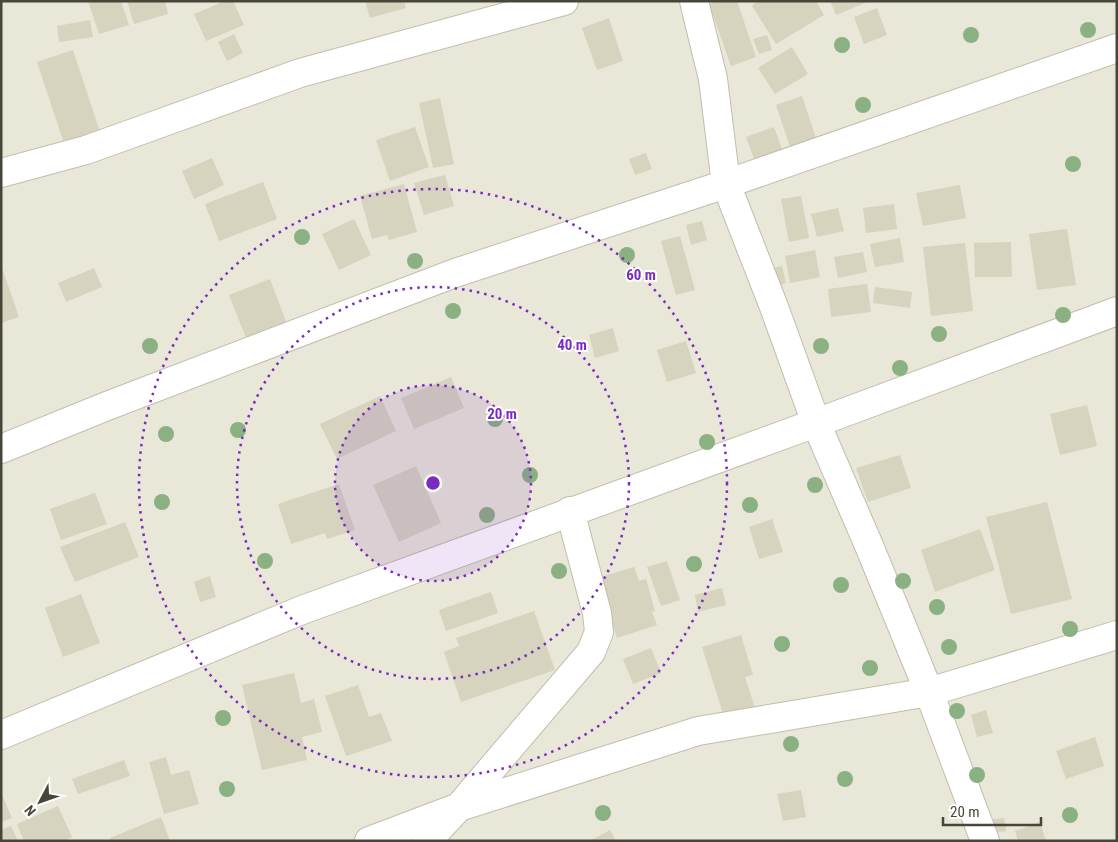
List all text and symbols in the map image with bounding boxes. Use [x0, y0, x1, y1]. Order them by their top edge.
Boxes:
text: 60 m [626, 266, 656, 284]
text: 40 m [557, 336, 587, 354]
text: 20 m [487, 405, 517, 423]
centre of rings [424, 474, 442, 492]
north arrow [15, 777, 65, 827]
scale bar [943, 794, 1040, 826]
text: N [21, 802, 39, 819]
text: 20 m [950, 803, 980, 821]

